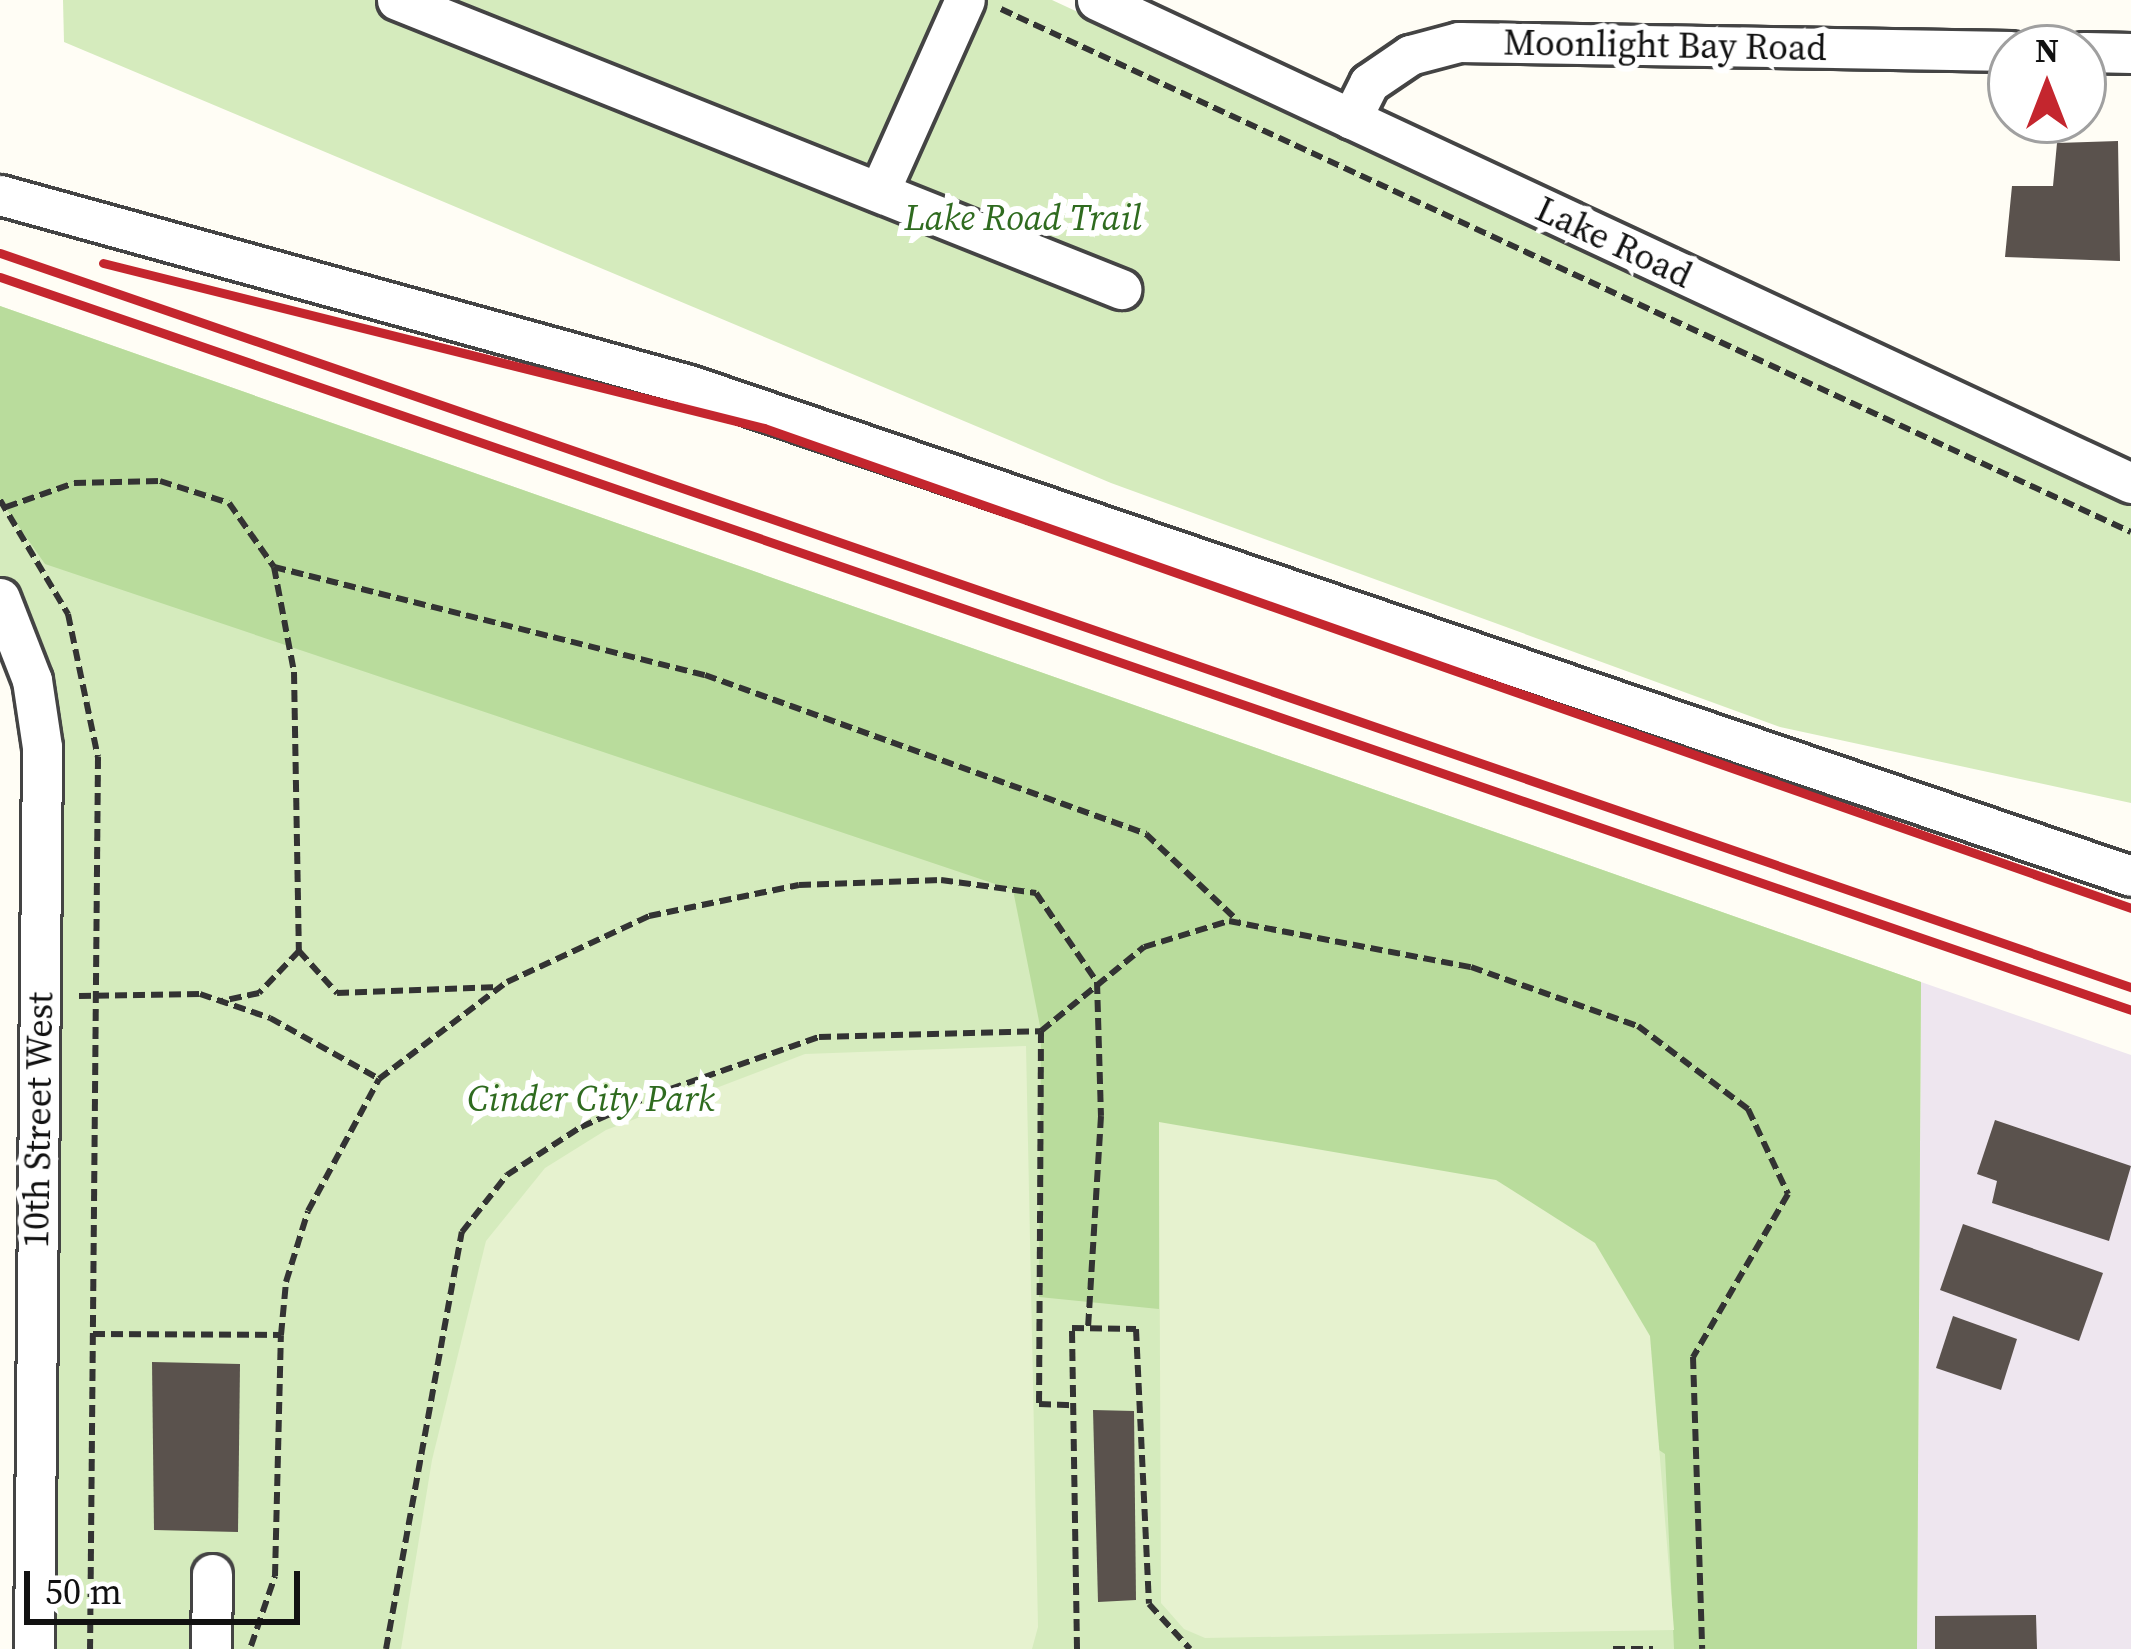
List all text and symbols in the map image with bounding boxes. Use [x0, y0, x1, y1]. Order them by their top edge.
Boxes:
street label: Moonlight Bay Road [1503, 21, 1827, 69]
north arrow [1987, 24, 2107, 144]
text: N [2035, 28, 2059, 73]
street label: Lake Road [1529, 187, 1699, 297]
park label: Lake Road Trail [904, 196, 1142, 240]
street label: 10th Street West [14, 991, 62, 1249]
park label: Cinder City Park [467, 1077, 715, 1121]
scale bar [30, 1547, 306, 1621]
text: 50 m [45, 1567, 122, 1616]

